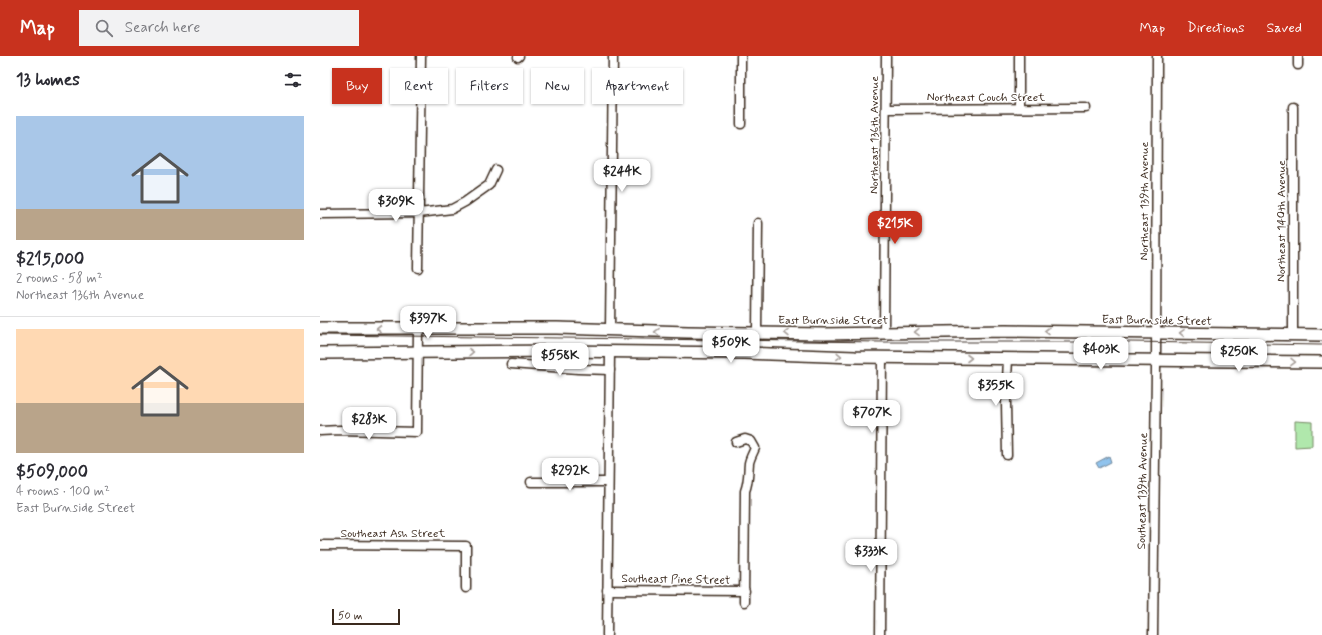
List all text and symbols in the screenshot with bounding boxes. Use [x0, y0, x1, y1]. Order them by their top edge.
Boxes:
search box [79, 10, 359, 46]
text: Map [20, 16, 55, 41]
icon: search [93, 17, 115, 39]
text: Search here [125, 18, 200, 38]
text: Map [1139, 19, 1165, 37]
text: Directions [1187, 19, 1245, 37]
text: Saved [1267, 19, 1302, 37]
chip: Buy [332, 68, 382, 104]
chip: Rent [390, 68, 448, 104]
chip: Filters [456, 68, 523, 104]
chip: New [531, 68, 584, 104]
chip: Apartment [592, 68, 683, 104]
text: 13 homes [16, 69, 80, 91]
icon: filters [282, 69, 304, 91]
street label: Northeast 136th Avenue [867, 76, 883, 194]
street label: Northeast Couch Street [927, 90, 1045, 106]
street label: Northeast 139th Avenue [1137, 141, 1153, 260]
icon: home [124, 142, 196, 214]
pin: $244K [594, 159, 650, 193]
street label: Northeast 140th Avenue [1274, 160, 1290, 282]
text: $244K [603, 163, 641, 180]
pin: $309K [368, 189, 424, 223]
text: $309K [378, 193, 414, 210]
pin: $215K [867, 211, 923, 245]
text: $215K [877, 215, 913, 232]
text: $215,000 [16, 248, 84, 270]
text: 2 rooms · 58 m² [16, 270, 103, 287]
text: Northeast 136th Avenue [16, 287, 144, 304]
pin: $397K [400, 306, 456, 340]
text: $397K [409, 310, 447, 327]
street label: East Burnside Street [1102, 312, 1213, 330]
street label: East Burnside Street [778, 313, 888, 329]
one-way arrow [376, 325, 382, 333]
one-way arrow [654, 327, 660, 336]
one-way arrow [1044, 327, 1050, 336]
one-way arrow [914, 328, 920, 337]
one-way arrow [784, 329, 790, 338]
one-way arrow [1179, 329, 1185, 337]
pin: $509K [703, 330, 759, 364]
text: $509K [712, 334, 750, 351]
pin: $403K [1073, 337, 1129, 371]
pin: $250K [1211, 339, 1267, 373]
text: $403K [1082, 341, 1120, 358]
pin: $558K [532, 343, 588, 377]
text: $250K [1220, 343, 1258, 360]
text: $558K [541, 347, 579, 364]
one-way arrow [468, 348, 474, 356]
one-way arrow [836, 352, 842, 360]
one-way arrow [966, 354, 972, 362]
icon: home [124, 355, 196, 427]
one-way arrow [1290, 358, 1296, 366]
pin: $355K [968, 373, 1024, 407]
text: $355K [978, 377, 1014, 394]
pin: $707K [844, 400, 900, 434]
text: $707K [852, 404, 892, 421]
pin: $283K [341, 407, 397, 441]
text: $283K [351, 411, 387, 428]
street label: Southeast 139th Avenue [1134, 432, 1152, 550]
pin: $292K [542, 458, 598, 492]
text: $509,000 [16, 461, 88, 483]
text: $292K [551, 462, 589, 479]
text: 4 rooms · 100 m² [16, 483, 110, 500]
text: East Burnside Street [16, 500, 135, 517]
street label: Southeast Ash Street [341, 526, 445, 542]
pin: $333K [843, 539, 899, 573]
text: $333K [854, 543, 888, 560]
street label: Southeast Pine Street [621, 571, 731, 589]
scale bar [332, 607, 400, 626]
text: 50 m [338, 609, 363, 623]

